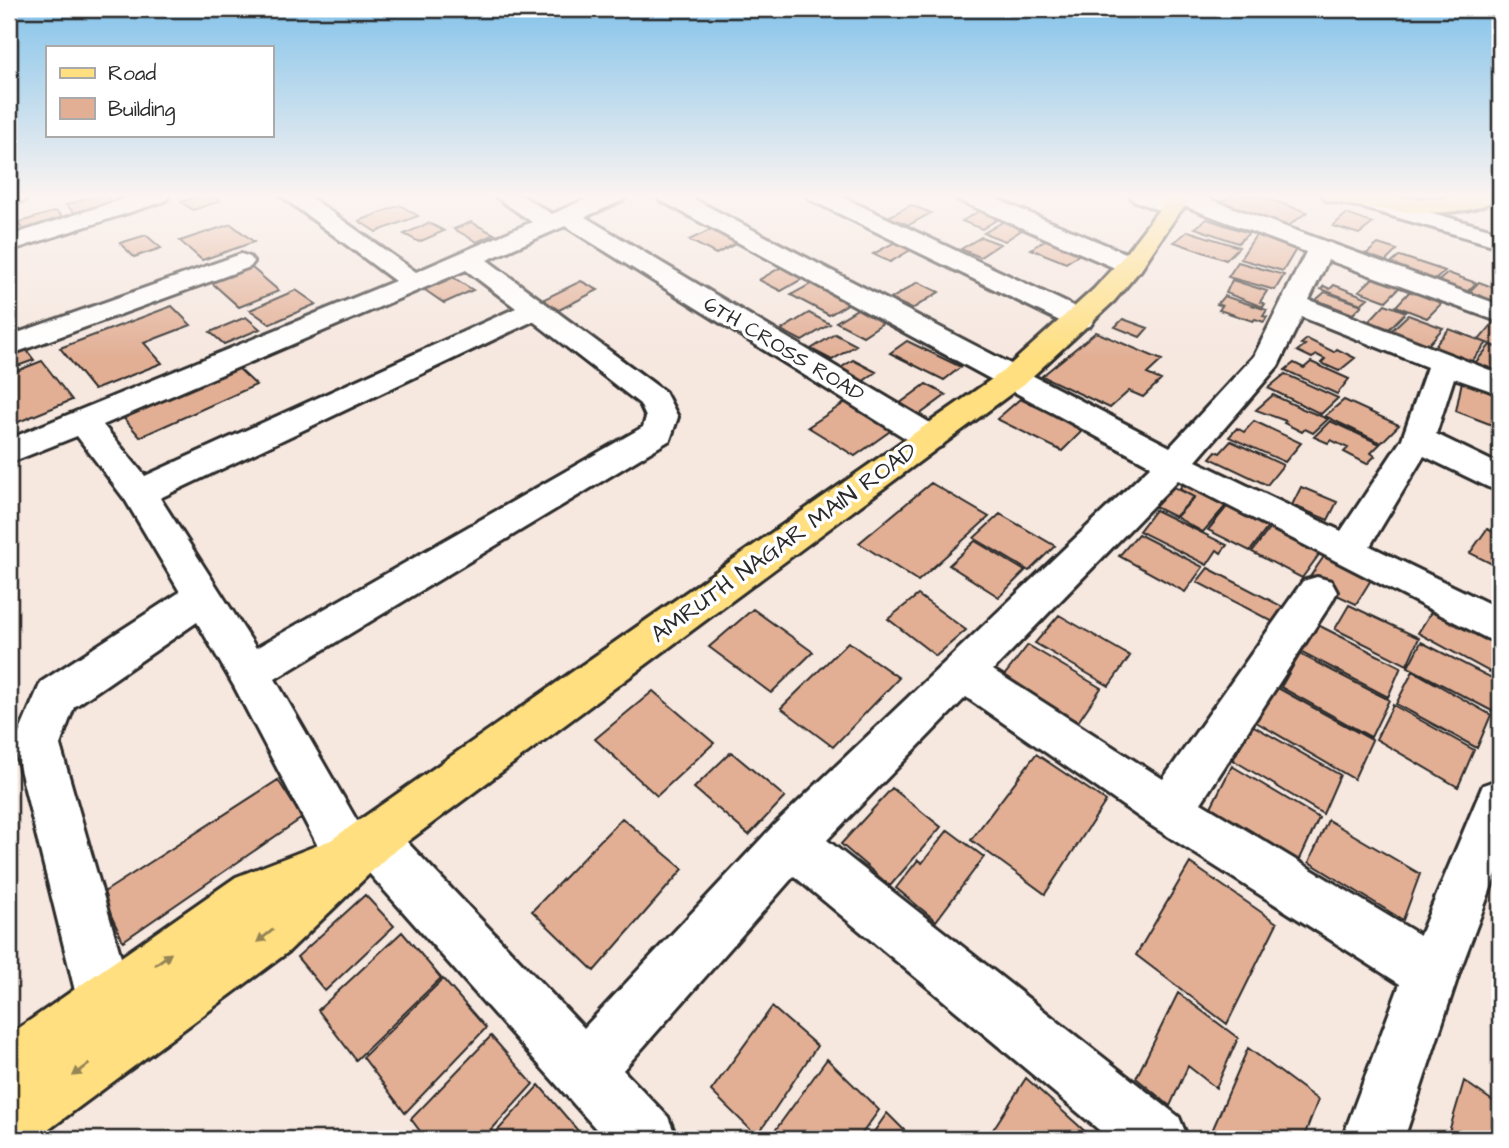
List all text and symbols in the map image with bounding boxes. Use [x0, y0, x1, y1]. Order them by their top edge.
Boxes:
legend [46, 46, 273, 136]
text: Road [108, 59, 156, 88]
text: Building [108, 95, 176, 126]
street label: 6TH CROSS ROAD [698, 289, 870, 409]
street label: AMRUTH NAGAR MAIN ROAD [644, 435, 924, 651]
one-way arrow [256, 928, 274, 943]
one-way arrow [154, 952, 172, 966]
one-way arrow [72, 1062, 90, 1076]

